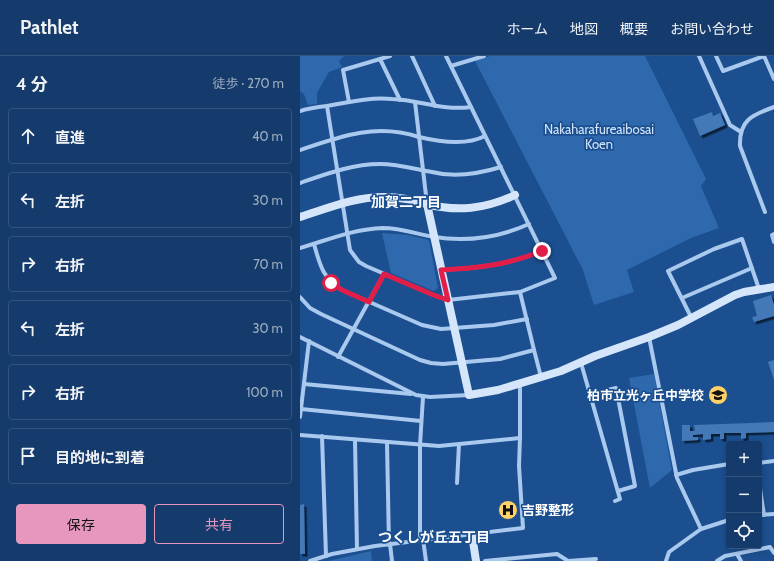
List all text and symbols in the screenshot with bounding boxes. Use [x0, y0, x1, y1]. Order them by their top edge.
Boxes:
text: Pathlet [20, 16, 79, 39]
text: ホーム [506, 20, 548, 38]
text: 地図 [570, 20, 598, 38]
text: 概要 [620, 20, 648, 38]
text: お問い合わせ [670, 20, 754, 38]
text: 4 分 [16, 74, 47, 94]
text: 徒歩 · 270 m [212, 75, 284, 91]
park label: Nakaharafureaibosai Koen [544, 121, 654, 152]
icon: ahead [17, 125, 39, 147]
text: 40 m [252, 128, 283, 144]
text: 直進 [55, 129, 85, 147]
icon: left [17, 189, 39, 211]
text: 30 m [253, 192, 283, 208]
text: 左折 [55, 193, 85, 211]
district label: 加賀二丁目 [371, 193, 441, 211]
route end [533, 242, 551, 260]
icon: right [17, 253, 39, 275]
text: 70 m [253, 256, 283, 272]
text: 右折 [55, 257, 85, 275]
route start [322, 274, 340, 292]
icon: left [17, 317, 39, 339]
text: 30 m [253, 320, 283, 336]
text: 左折 [55, 321, 85, 339]
icon: right [17, 381, 39, 403]
text: 100 m [246, 384, 283, 400]
school or university icon: 柏市立光ヶ丘中学校 [707, 384, 729, 406]
text: 右折 [55, 385, 85, 403]
place label: 柏市立光ヶ丘中学校 [587, 387, 704, 403]
map controls [726, 441, 762, 549]
button: + [726, 441, 762, 477]
icon: arrive [17, 445, 39, 467]
text: 目的地に到着 [55, 449, 145, 467]
button: − [726, 477, 762, 513]
hospital icon: 吉野整形 [497, 499, 519, 521]
place label: 吉野整形 [522, 502, 574, 518]
button: 保存 [16, 504, 146, 544]
button: 共有 [154, 504, 284, 544]
button: locate [726, 513, 762, 549]
district label: つくしが丘五丁目 [378, 528, 490, 546]

